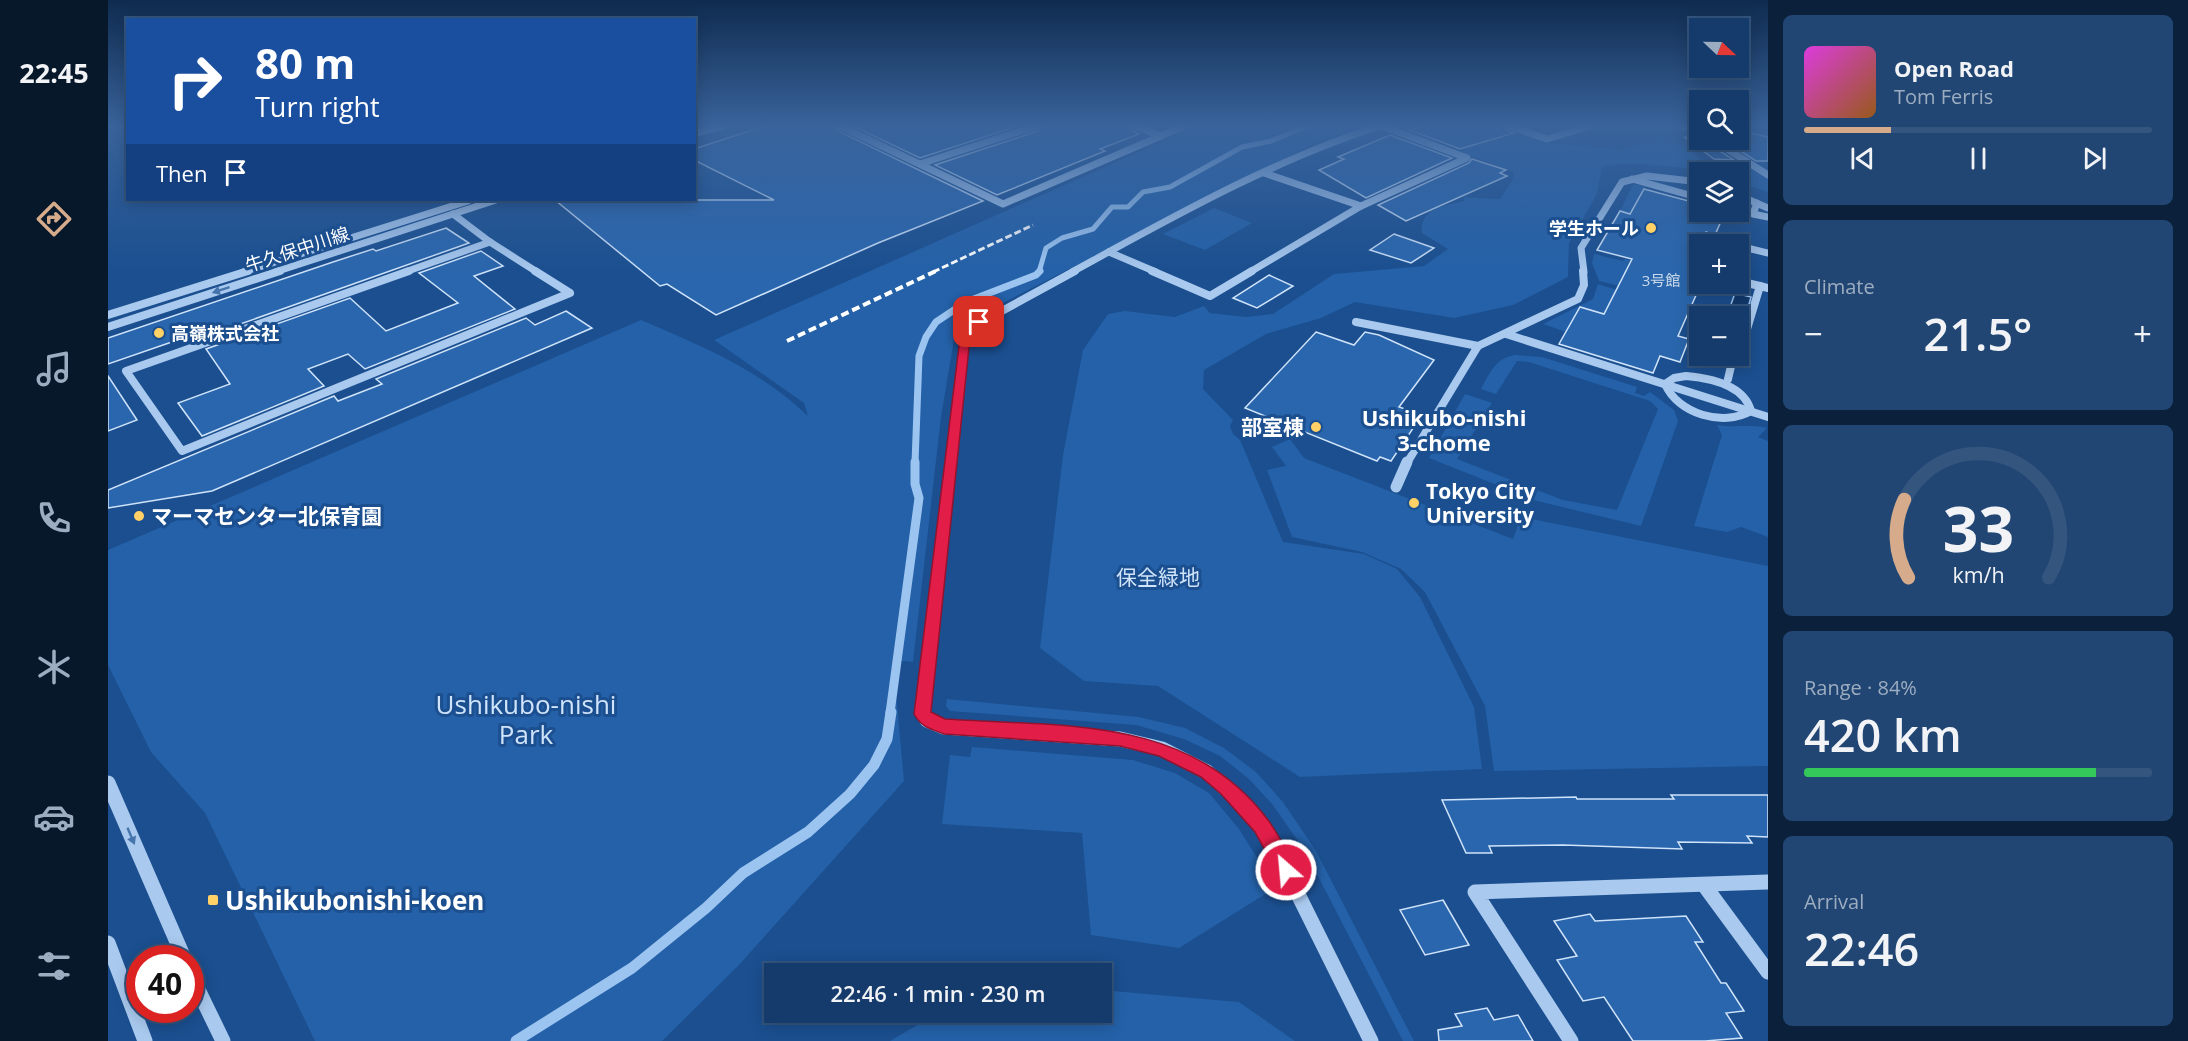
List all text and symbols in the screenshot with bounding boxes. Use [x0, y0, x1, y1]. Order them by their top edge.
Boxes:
north arrow [1689, 18, 1749, 78]
map controls [1689, 18, 1749, 366]
text: 80 m [255, 34, 355, 91]
icon: right [156, 42, 234, 120]
text: Open Road [1894, 53, 2014, 83]
text: 22:45 [19, 54, 89, 91]
text: Tom Ferris [1894, 83, 1993, 110]
text: Turn right [255, 88, 380, 125]
button: search [1689, 90, 1749, 150]
icon: previous [1846, 142, 1879, 175]
icon: pause [1962, 142, 1995, 175]
icon: next [2078, 142, 2111, 175]
icon: arrive [219, 156, 252, 189]
text: Then [156, 158, 207, 188]
button: layers [1689, 162, 1749, 222]
icon: directions [33, 198, 75, 240]
place label: 学生ホール [1549, 216, 1639, 240]
street label: 牛久保中川線 [242, 221, 352, 277]
marker: 学生ホール [1644, 221, 1658, 235]
button: + [1689, 234, 1749, 294]
house number: 3号館 [1642, 270, 1680, 290]
text: Climate [1804, 273, 1875, 300]
one-way arrow [212, 286, 230, 295]
pin [953, 296, 1004, 347]
text: 21.5° [1924, 303, 2032, 364]
icon: arrive [962, 305, 995, 338]
button: − [1689, 306, 1749, 366]
text: − [1804, 311, 1823, 356]
text: + [2133, 311, 2152, 356]
place label: 高嶺株式会社 [171, 321, 279, 345]
marker: 高嶺株式会社 [152, 326, 166, 340]
icon: music [33, 348, 75, 390]
district label: Ushikubo-nishi 3-chome [1362, 402, 1526, 457]
place label: 部室棟 [1241, 413, 1304, 441]
marker: 部室棟 [1309, 420, 1323, 434]
place label: Tokyo City University [1426, 477, 1535, 529]
text: 33 [1942, 485, 2014, 570]
marker: Tokyo City University [1407, 496, 1421, 510]
icon: phone [33, 497, 75, 539]
place label: マーマセンター北保育園 [151, 502, 382, 530]
marker: マーマセンター北保育園 [132, 509, 146, 523]
text: km/h [1952, 560, 2004, 589]
park label: 保全緑地 [1116, 563, 1200, 591]
icon: climate [33, 646, 75, 688]
text: Range · 84% [1804, 674, 1917, 701]
park label: Ushikubo-nishi Park [436, 686, 616, 752]
text: 420 km [1804, 704, 1962, 765]
icon: car [33, 796, 75, 838]
one-way arrow [126, 828, 136, 846]
position arrow [1254, 838, 1318, 902]
place label: Ushikubonishi-koen [225, 882, 484, 918]
text: Arrival [1804, 888, 1864, 915]
marker: Ushikubonishi-koen [206, 893, 220, 907]
text: 22:46 [1804, 918, 1919, 979]
icon: filters [33, 945, 75, 987]
speed limit sign: 40 [126, 945, 204, 1023]
text: 22:46 · 1 min · 230 m [830, 978, 1046, 1008]

